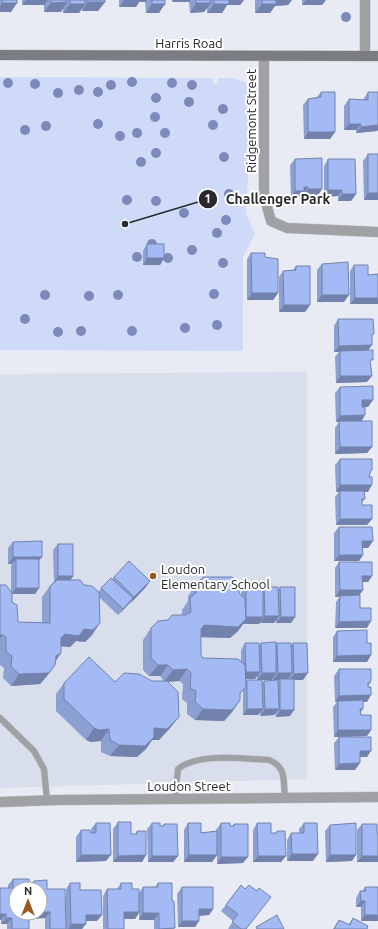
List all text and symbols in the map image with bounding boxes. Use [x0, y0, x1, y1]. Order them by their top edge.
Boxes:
street label: Harris Road [155, 36, 223, 50]
street label: Ridgemont Street [244, 69, 258, 173]
callout: Challenger Park [198, 186, 338, 212]
text: Challenger Park [226, 191, 330, 207]
text: 1 [205, 192, 211, 205]
place label: Loudon Elementary School [161, 562, 270, 591]
marker: Loudon Elementary School [148, 571, 158, 581]
street label: Loudon Street [147, 779, 231, 793]
north arrow [8, 881, 48, 921]
text: N [24, 885, 32, 897]

